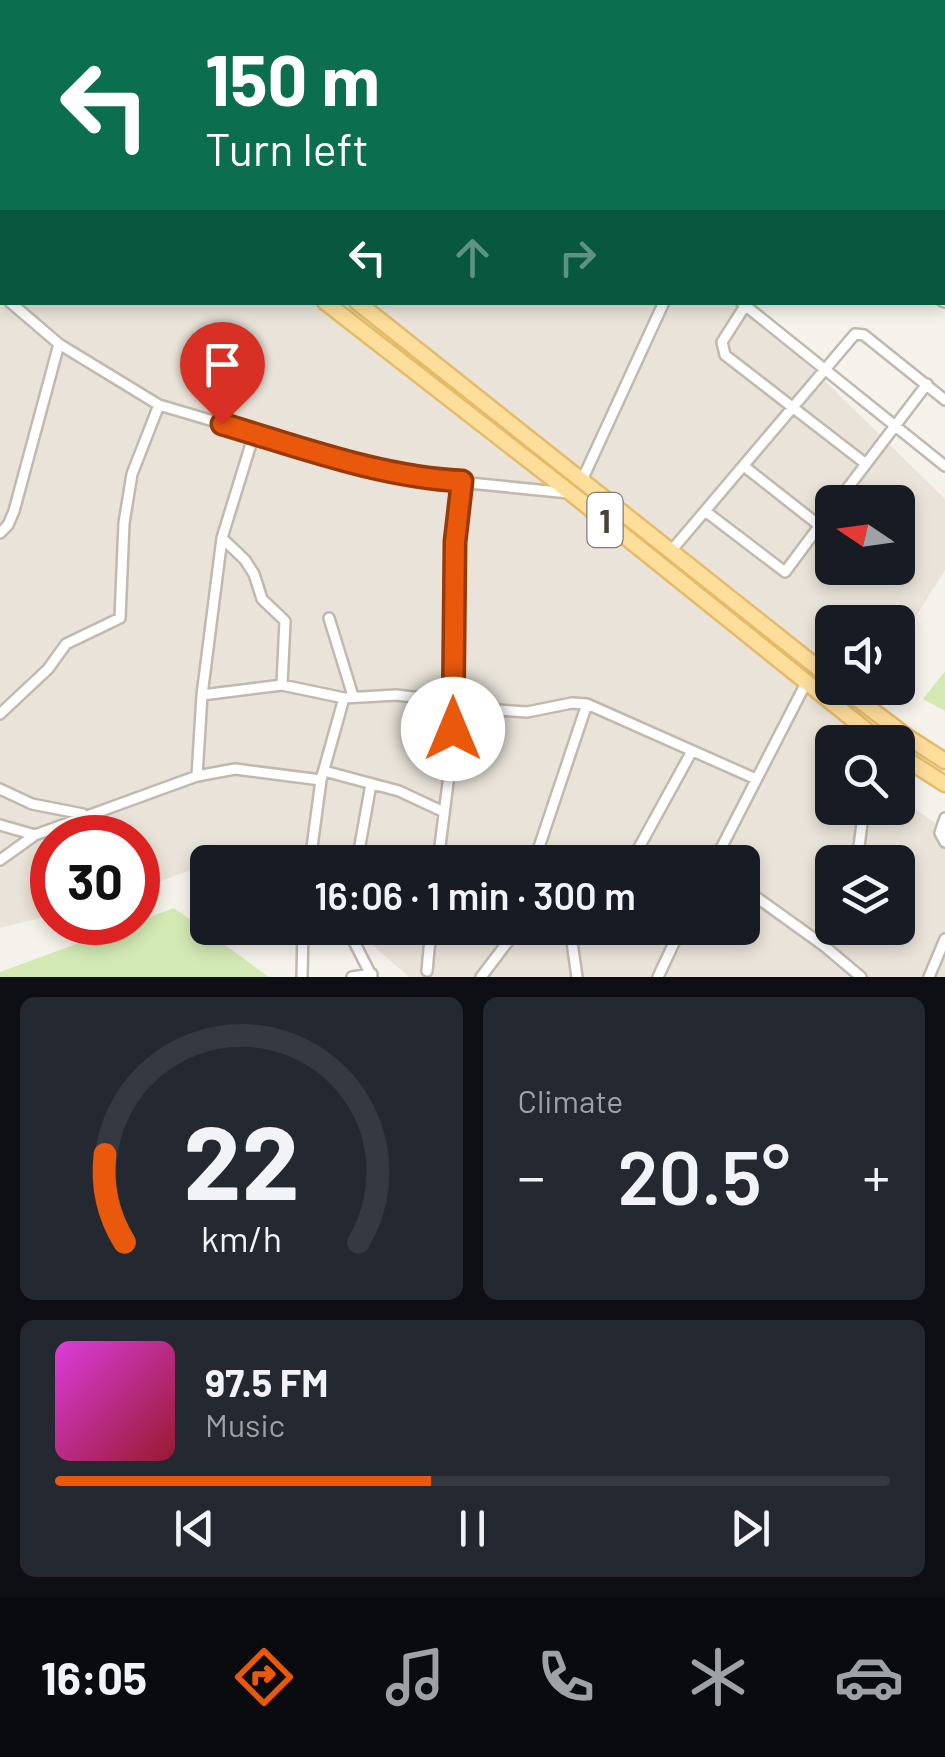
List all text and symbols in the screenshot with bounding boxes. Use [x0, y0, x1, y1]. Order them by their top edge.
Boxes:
text: 150 m [205, 36, 380, 120]
icon: left [40, 40, 170, 170]
text: Turn left [205, 121, 369, 175]
icon: left [340, 230, 395, 285]
icon: ahead [445, 230, 500, 285]
icon: right [550, 230, 605, 285]
pin [180, 322, 265, 425]
icon: arrive [195, 337, 250, 392]
north arrow [815, 485, 915, 585]
map controls [815, 485, 915, 945]
road number: 1 [588, 493, 622, 547]
button: sound [815, 605, 915, 705]
position arrow [401, 677, 505, 781]
button: search [815, 725, 915, 825]
speed limit sign: 30 [30, 815, 160, 945]
button: layers [815, 845, 915, 945]
text: 16:06 · 1 min · 300 m [314, 872, 636, 918]
text: Climate [518, 1081, 623, 1119]
text: 22 [183, 1096, 299, 1221]
text: 20.5° [617, 1130, 790, 1220]
text: − [518, 1142, 545, 1208]
text: + [862, 1142, 890, 1208]
text: km/h [201, 1216, 282, 1259]
text: 97.5 FM [205, 1359, 328, 1405]
text: Music [205, 1405, 285, 1443]
icon: previous [167, 1501, 222, 1556]
icon: pause [445, 1501, 500, 1556]
icon: next [723, 1501, 778, 1556]
icon: directions [229, 1642, 299, 1712]
icon: music [380, 1642, 450, 1712]
icon: phone [531, 1642, 601, 1712]
icon: climate [683, 1642, 753, 1712]
icon: car [834, 1642, 904, 1712]
text: 16:05 [41, 1650, 147, 1704]

